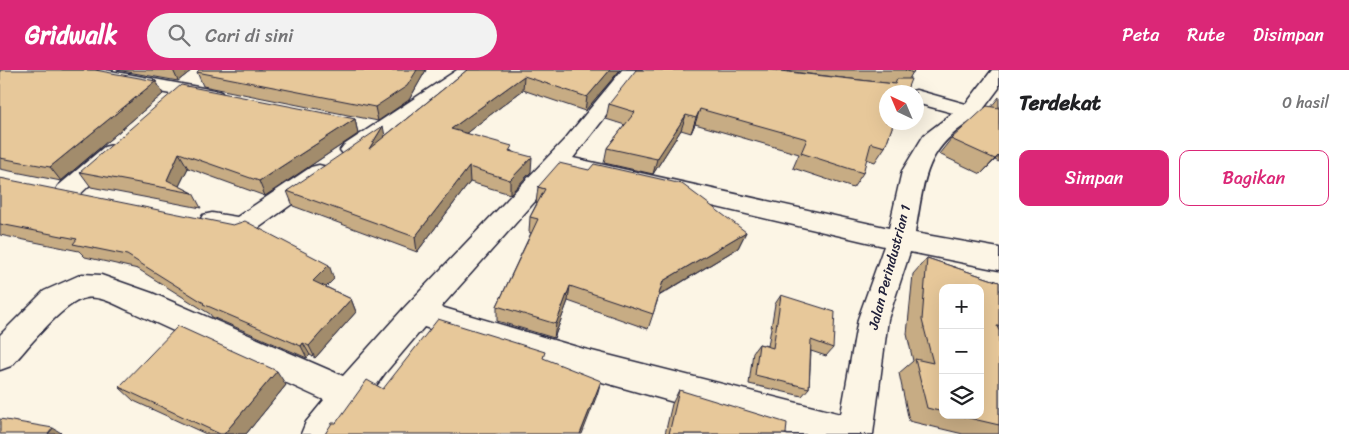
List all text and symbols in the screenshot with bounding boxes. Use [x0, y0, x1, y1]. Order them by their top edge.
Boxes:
search box [147, 13, 497, 58]
text: Gridwalk [25, 14, 117, 56]
text: Cari di sini [205, 19, 293, 52]
text: Peta [1122, 19, 1159, 51]
text: Rute [1187, 19, 1225, 51]
text: Disimpan [1253, 19, 1324, 51]
icon: search [165, 21, 193, 49]
text: Terdekat [1019, 84, 1101, 122]
north arrow [879, 85, 924, 130]
text: 0 hasil [1282, 88, 1329, 117]
button: Simpan [1019, 150, 1169, 206]
button: Bagikan [1179, 150, 1329, 206]
street label: Jalan Perindustrian 1 [861, 202, 918, 333]
map controls [939, 284, 984, 419]
button: + [939, 284, 984, 329]
button: − [939, 329, 984, 374]
button: layers [939, 374, 984, 419]

